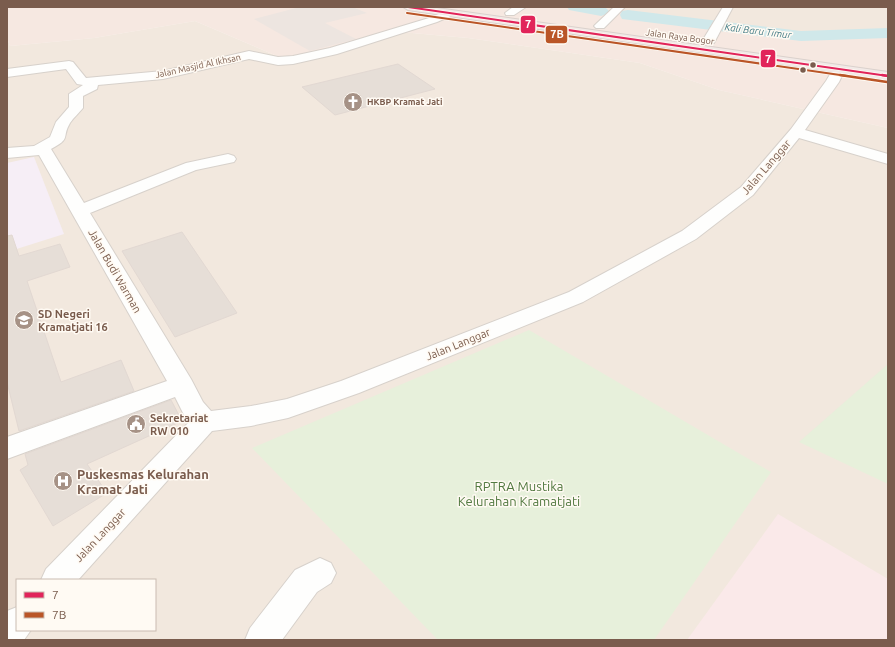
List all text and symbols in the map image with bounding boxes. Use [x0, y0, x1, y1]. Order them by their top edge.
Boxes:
line badge: 7 [520, 15, 536, 34]
text: 7 [525, 18, 531, 30]
water label: Kali Baru Timur [724, 21, 793, 41]
line badge: 7B [545, 25, 568, 44]
street label: Jalan Raya Bogor [645, 27, 716, 47]
text: 7B [550, 28, 564, 40]
line badge: 7 [760, 49, 776, 68]
street label: Jalan Masjid Al Ikhsan [154, 52, 242, 80]
text: 7 [765, 53, 771, 65]
unlabelled marker [808, 60, 818, 70]
unlabelled marker [798, 65, 808, 75]
church icon: HKBP Kramat Jati [342, 91, 364, 113]
place label: HKBP Kramat Jati [367, 97, 442, 107]
street label: Jalan Langgar [739, 137, 794, 197]
street label: Jalan Budi Warman [86, 227, 144, 315]
place label: SD Negeri Kramatjati 16 [38, 308, 108, 333]
school or university icon: SD Negeri Kramatjati 16 [13, 309, 35, 331]
street label: Jalan Langgar [424, 325, 493, 362]
place label: Sekretariat RW 010 [150, 412, 209, 437]
public building icon: Sekretariat RW 010 [125, 413, 147, 435]
place label: Puskesmas Kelurahan Kramat Jati [77, 467, 209, 496]
hospital icon: Puskesmas Kelurahan Kramat Jati [52, 470, 74, 492]
park label: RPTRA Mustika Kelurahan Kramatjati [458, 479, 580, 508]
street label: Jalan Langgar [72, 505, 128, 564]
legend [16, 579, 156, 631]
text: 7 [52, 588, 59, 601]
text: 7B [52, 608, 66, 621]

